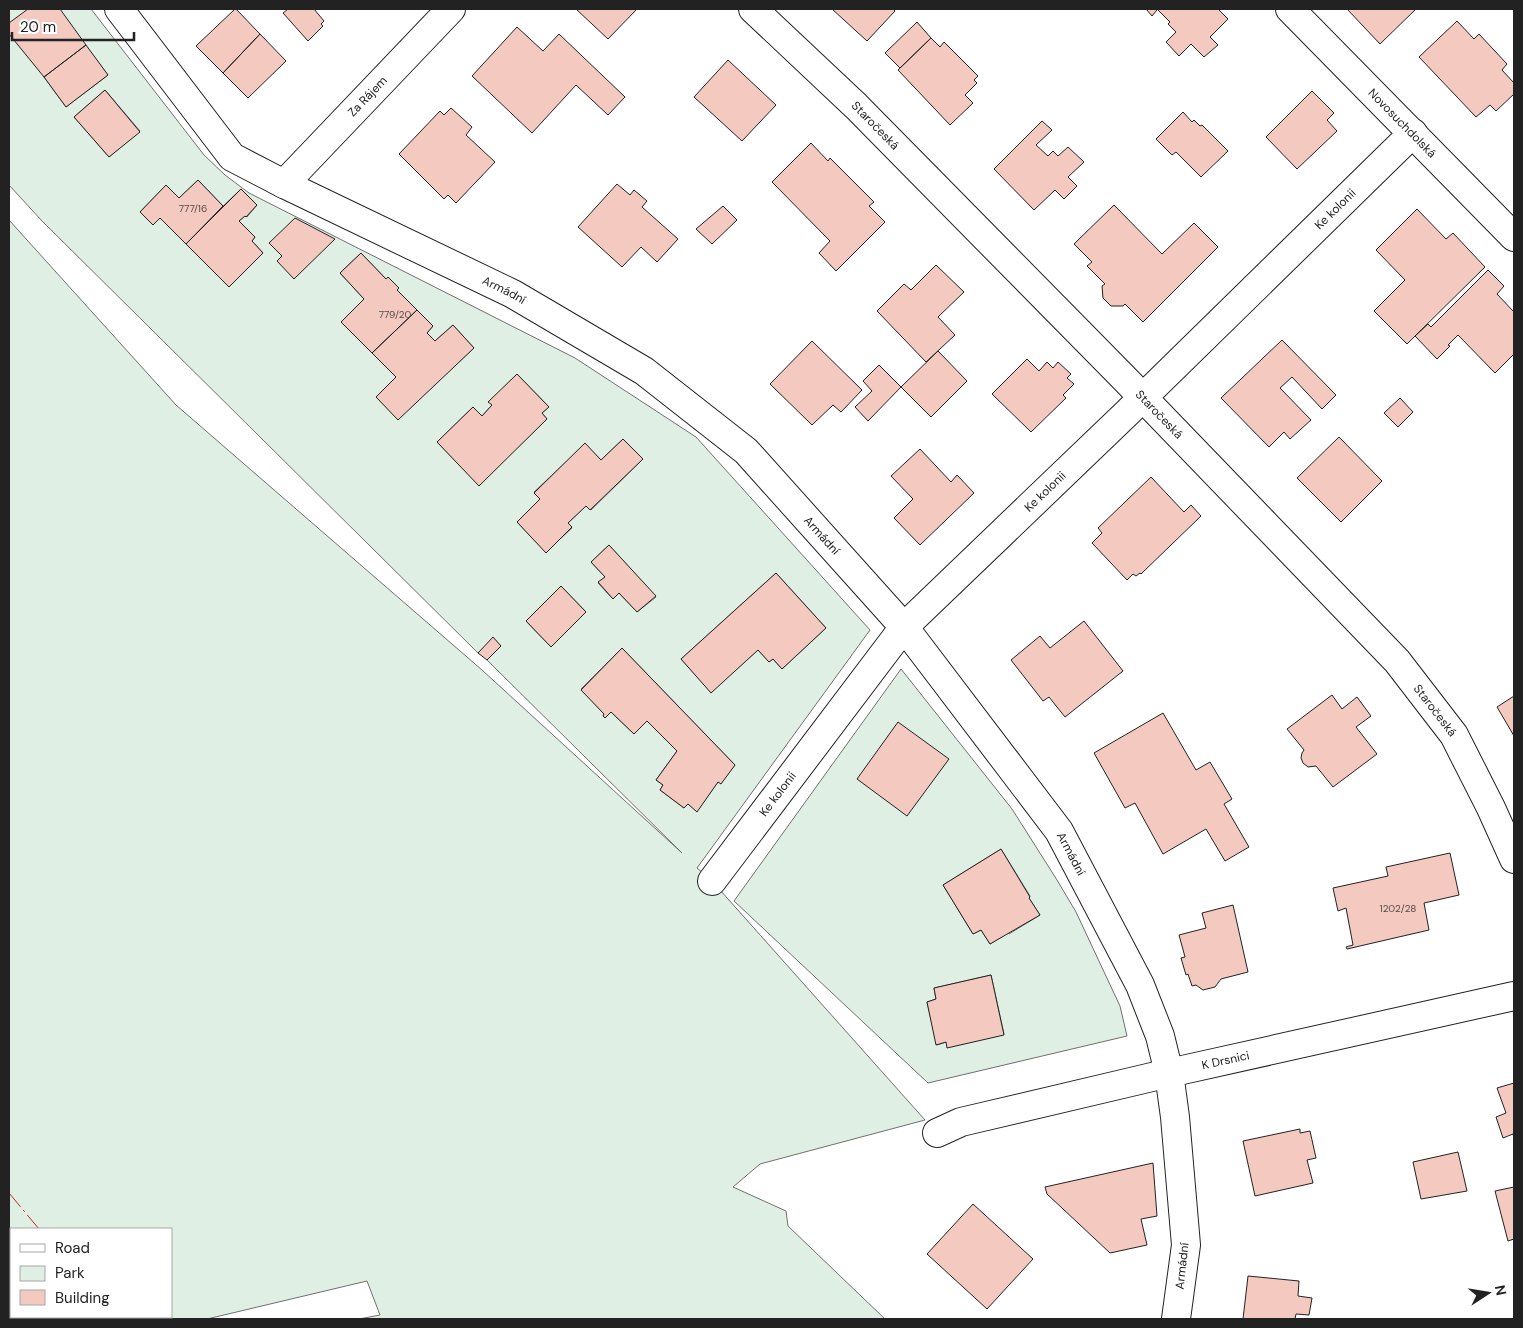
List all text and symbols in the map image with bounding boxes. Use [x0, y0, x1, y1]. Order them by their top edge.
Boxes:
scale bar [12, 10, 135, 42]
text: 20 m [20, 17, 56, 37]
street label: Za Rájem [344, 73, 391, 120]
street label: Novosuchdolská [1365, 85, 1440, 161]
street label: Staročeská [848, 98, 903, 153]
street label: Ke kolonii [1311, 185, 1360, 233]
house number: 777/16 [179, 202, 207, 215]
street label: Armádní [480, 272, 529, 308]
house number: 779/20 [379, 308, 411, 321]
street label: Staročeská [1132, 387, 1186, 442]
street label: Ke kolonii [1021, 468, 1069, 515]
street label: Armádní [800, 513, 844, 558]
street label: Staročeská [1410, 681, 1460, 740]
street label: Ke kolonii [756, 768, 800, 820]
street label: Armádní [1053, 829, 1089, 879]
house number: 1202/28 [1380, 902, 1416, 915]
street label: K Drsnici [1200, 1047, 1251, 1073]
legend [10, 1228, 172, 1318]
text: Road [55, 1238, 90, 1258]
street label: Armádní [1172, 1242, 1192, 1290]
text: Park [55, 1263, 85, 1283]
north arrow [1463, 1268, 1513, 1318]
text: N [1491, 1283, 1511, 1297]
text: Building [55, 1288, 110, 1308]

